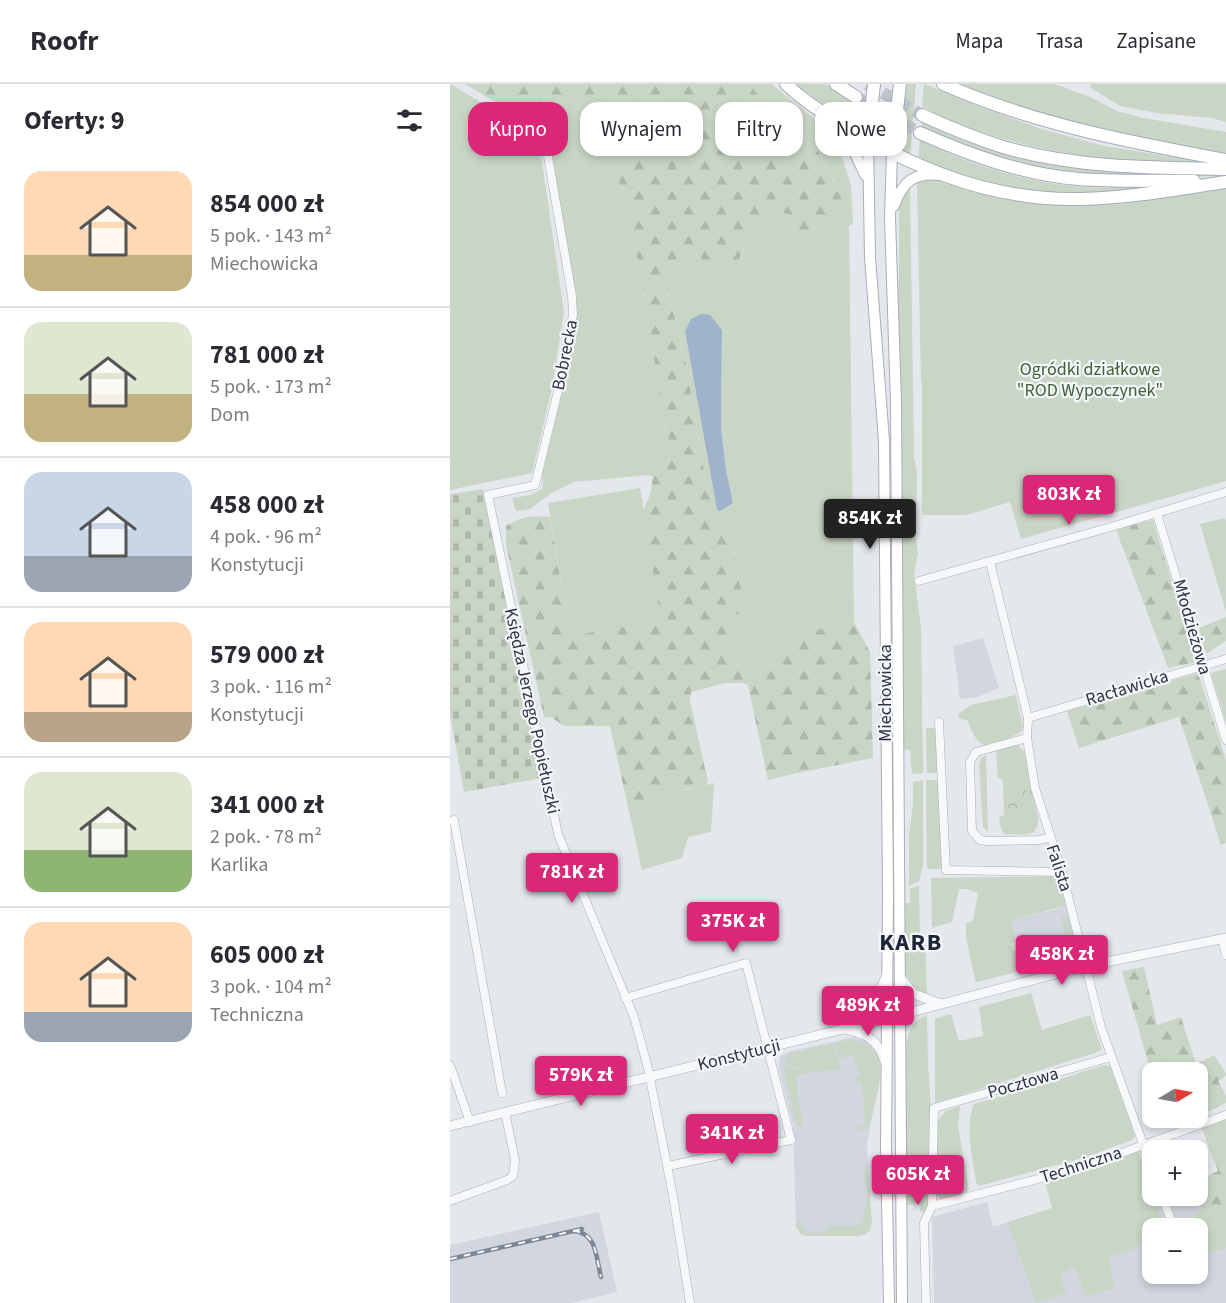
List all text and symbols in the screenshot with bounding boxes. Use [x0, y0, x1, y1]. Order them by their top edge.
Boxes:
text: Roofr [30, 21, 99, 61]
text: Mapa [955, 26, 1003, 56]
text: Trasa [1036, 26, 1083, 56]
text: Zapisane [1116, 26, 1196, 56]
text: Oferty: 9 [24, 102, 124, 139]
chip: Kupno [468, 102, 568, 156]
chip: Wynajem [580, 102, 703, 156]
chip: Filtry [715, 102, 803, 156]
chip: Nowe [815, 102, 907, 156]
icon: filters [393, 104, 426, 137]
text: 854 000 zł [210, 185, 324, 222]
icon: home [72, 195, 144, 267]
text: 5 pok. · 143 m² [210, 222, 332, 250]
text: Miechowicka [210, 250, 318, 278]
street label: Bobrecka [546, 318, 584, 392]
text: 781 000 zł [210, 336, 324, 373]
icon: home [72, 346, 144, 418]
park label: Ogródki działkowe "ROD Wypoczynek" [1017, 357, 1163, 403]
text: 5 pok. · 173 m² [210, 373, 332, 401]
text: Dom [210, 401, 250, 429]
pin: 803K zł [1014, 475, 1124, 526]
text: 803K zł [1037, 480, 1101, 508]
text: 458 000 zł [210, 486, 324, 523]
icon: home [72, 496, 144, 568]
pin: 854K zł [815, 499, 925, 550]
text: 854K zł [838, 504, 902, 532]
text: 4 pok. · 96 m² [210, 523, 322, 551]
text: Konstytucji [210, 551, 304, 579]
street label: Młodzieżowa [1166, 576, 1218, 678]
street label: Księdza Jerzego Popiełuszki [498, 606, 566, 816]
text: 579 000 zł [210, 636, 324, 673]
street label: Miechowicka [873, 644, 898, 742]
icon: home [72, 646, 144, 718]
street label: Racławicka [1083, 664, 1171, 712]
text: 3 pok. · 116 m² [210, 673, 332, 701]
text: Konstytucji [210, 701, 304, 729]
text: 341 000 zł [210, 786, 324, 823]
icon: home [72, 796, 144, 868]
text: 2 pok. · 78 m² [210, 823, 322, 851]
street label: Falista [1040, 841, 1078, 895]
text: Karlika [210, 851, 268, 879]
pin: 781K zł [517, 853, 627, 904]
text: 781K zł [540, 858, 604, 886]
pin: 375K zł [678, 902, 788, 953]
text: 375K zł [701, 907, 765, 935]
district label: KARB [879, 925, 943, 960]
pin: 458K zł [1007, 935, 1117, 986]
text: 605 000 zł [210, 936, 324, 973]
text: 458K zł [1030, 940, 1094, 968]
icon: home [72, 946, 144, 1018]
text: 3 pok. · 104 m² [210, 973, 332, 1001]
pin: 489K zł [813, 986, 923, 1037]
text: 489K zł [836, 991, 900, 1019]
text: Techniczna [210, 1001, 304, 1029]
street label: Konstytucji [695, 1033, 783, 1077]
pin: 579K zł [526, 1056, 636, 1107]
text: 579K zł [549, 1061, 613, 1089]
street label: Pocztowa [985, 1061, 1061, 1105]
north arrow [1142, 1062, 1208, 1128]
map controls [1142, 1062, 1208, 1284]
pin: 341K zł [677, 1114, 787, 1165]
text: 341K zł [700, 1119, 764, 1147]
street label: Techniczna [1037, 1140, 1125, 1190]
button: + [1142, 1140, 1208, 1206]
pin: 605K zł [863, 1155, 973, 1206]
text: 605K zł [886, 1160, 950, 1188]
button: − [1142, 1218, 1208, 1284]

